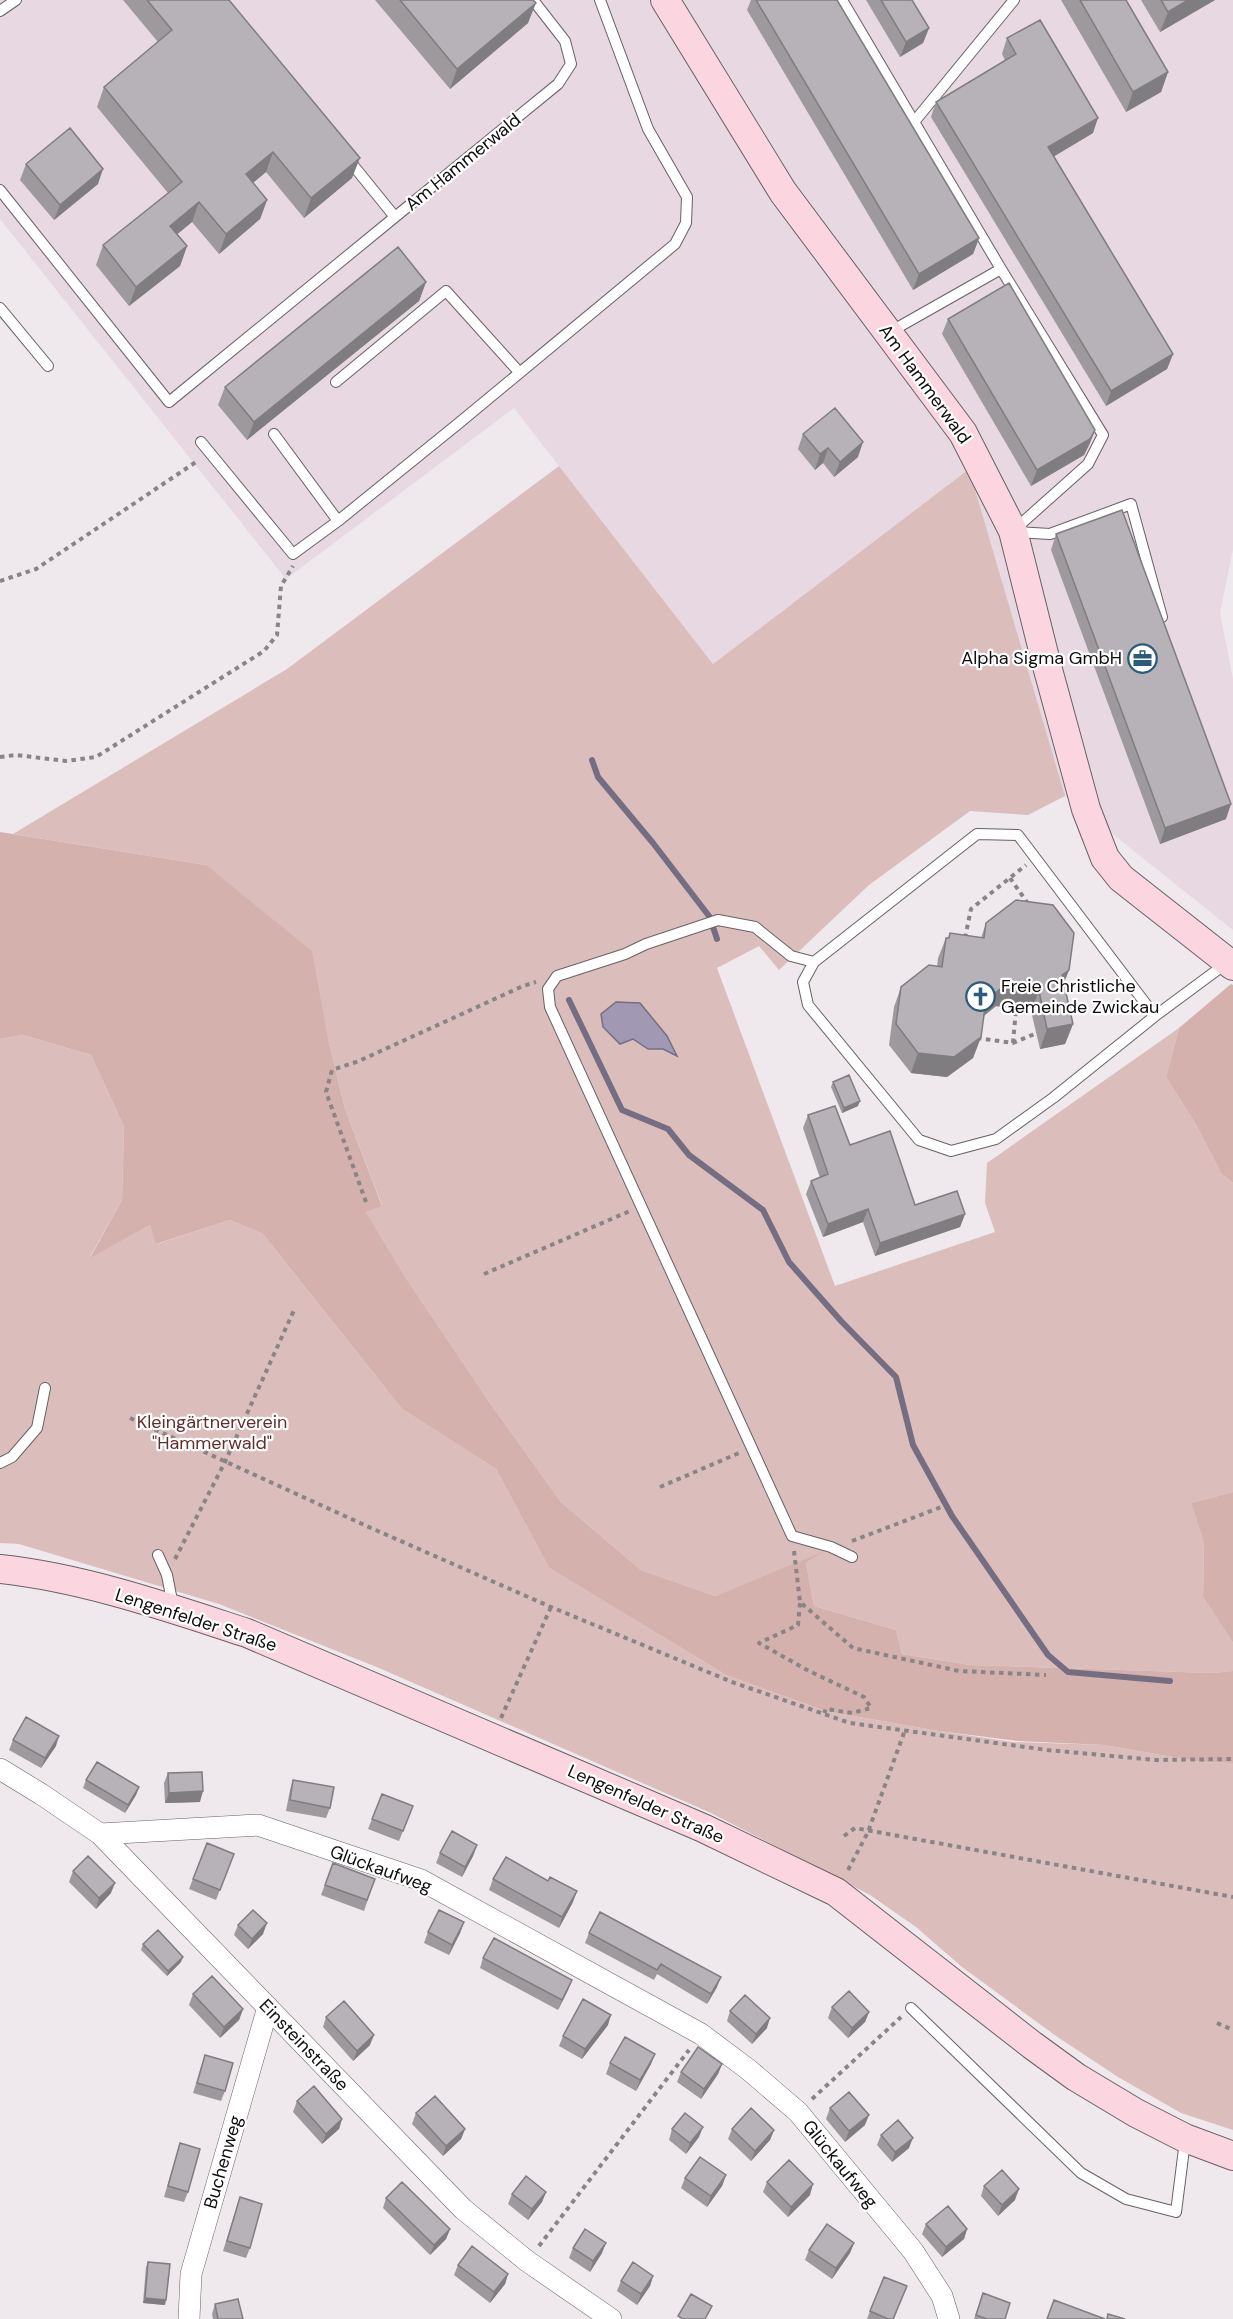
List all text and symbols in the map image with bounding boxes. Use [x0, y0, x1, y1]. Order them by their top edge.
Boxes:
street label: Am Hammerwald [400, 108, 526, 216]
street label: Am Hammerwald [873, 319, 977, 449]
office icon: Alpha Sigma GmbH [1127, 642, 1159, 674]
place label: Alpha Sigma GmbH [961, 646, 1122, 670]
place label: Freie Christliche Gemeinde Zwickau [1001, 974, 1159, 1019]
church icon: Freie Christliche Gemeinde Zwickau [964, 980, 996, 1012]
park label: Kleingärtnerverein "Hammerwald" [137, 1410, 287, 1455]
street label: Lengenfelder Straße [112, 1583, 280, 1657]
street label: Lengenfelder Straße [564, 1759, 728, 1849]
street label: Glückaufweg [327, 1839, 435, 1899]
street label: Einsteinstraße [254, 1994, 354, 2096]
street label: Buchenweg [198, 2113, 248, 2211]
street label: Glückaufweg [797, 2115, 883, 2213]

